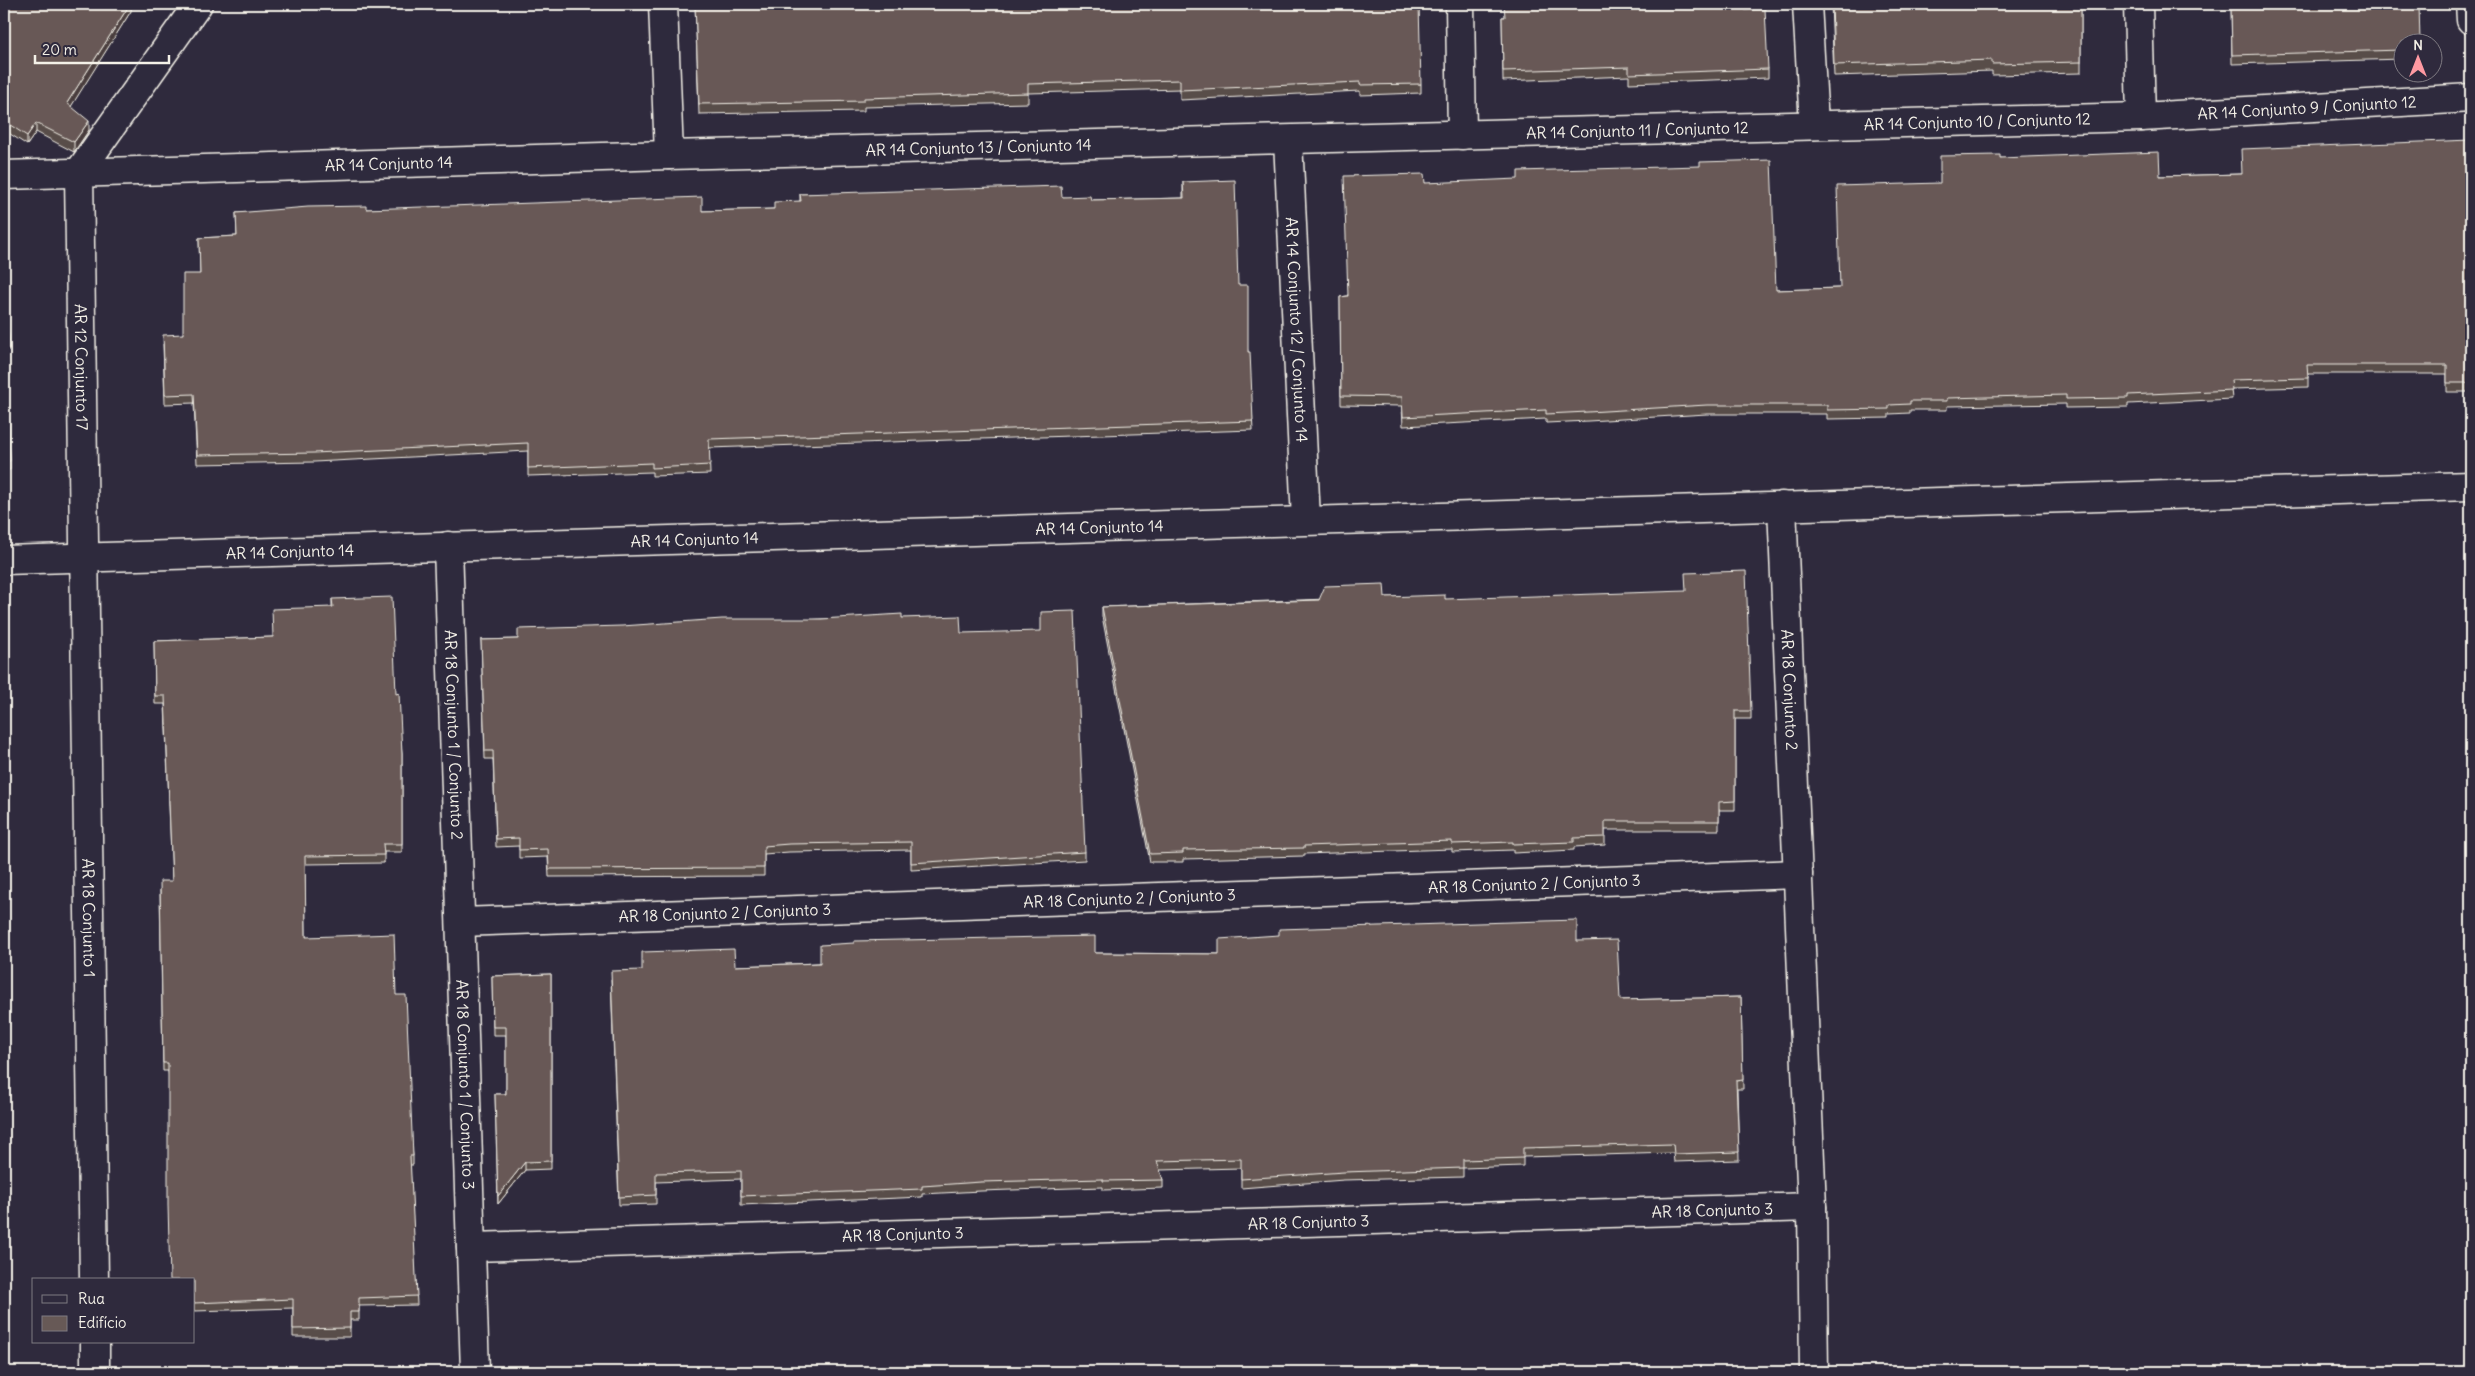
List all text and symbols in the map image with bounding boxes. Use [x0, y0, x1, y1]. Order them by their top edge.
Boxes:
scale bar [35, 32, 169, 64]
north arrow [2392, 32, 2442, 82]
text: N [2413, 36, 2423, 54]
text: 20 m [42, 40, 77, 59]
street label: AR 14 Conjunto 9 / Conjunto 12 [2197, 91, 2417, 124]
street label: AR 14 Conjunto 10 / Conjunto 12 [1864, 108, 2091, 134]
street label: AR 14 Conjunto 11 / Conjunto 12 [1526, 117, 1749, 143]
street label: AR 14 Conjunto 13 / Conjunto 14 [865, 134, 1092, 160]
street label: AR 14 Conjunto 14 [324, 152, 453, 175]
street label: AR 14 Conjunto 12 / Conjunto 14 [1282, 217, 1312, 443]
street label: AR 12 Conjunto 17 [71, 304, 92, 430]
street label: AR 14 Conjunto 14 [1035, 515, 1164, 539]
street label: AR 14 Conjunto 14 [630, 527, 759, 551]
street label: AR 14 Conjunto 14 [225, 540, 354, 563]
street label: AR 18 Conjunto 2 [1777, 629, 1802, 751]
street label: AR 18 Conjunto 1 / Conjunto 2 [441, 630, 468, 840]
street label: AR 18 Conjunto 1 [78, 858, 100, 978]
street label: AR 18 Conjunto 2 / Conjunto 3 [1428, 870, 1641, 897]
street label: AR 18 Conjunto 2 / Conjunto 3 [1023, 884, 1236, 912]
street label: AR 18 Conjunto 2 / Conjunto 3 [618, 899, 832, 926]
street label: AR 18 Conjunto 1 / Conjunto 3 [452, 979, 479, 1190]
street label: AR 18 Conjunto 3 [1651, 1198, 1774, 1222]
street label: AR 18 Conjunto 3 [1248, 1210, 1370, 1234]
street label: AR 18 Conjunto 3 [842, 1222, 964, 1246]
legend [32, 1278, 195, 1344]
text: Rua [78, 1289, 105, 1308]
text: Edifício [78, 1313, 126, 1332]

